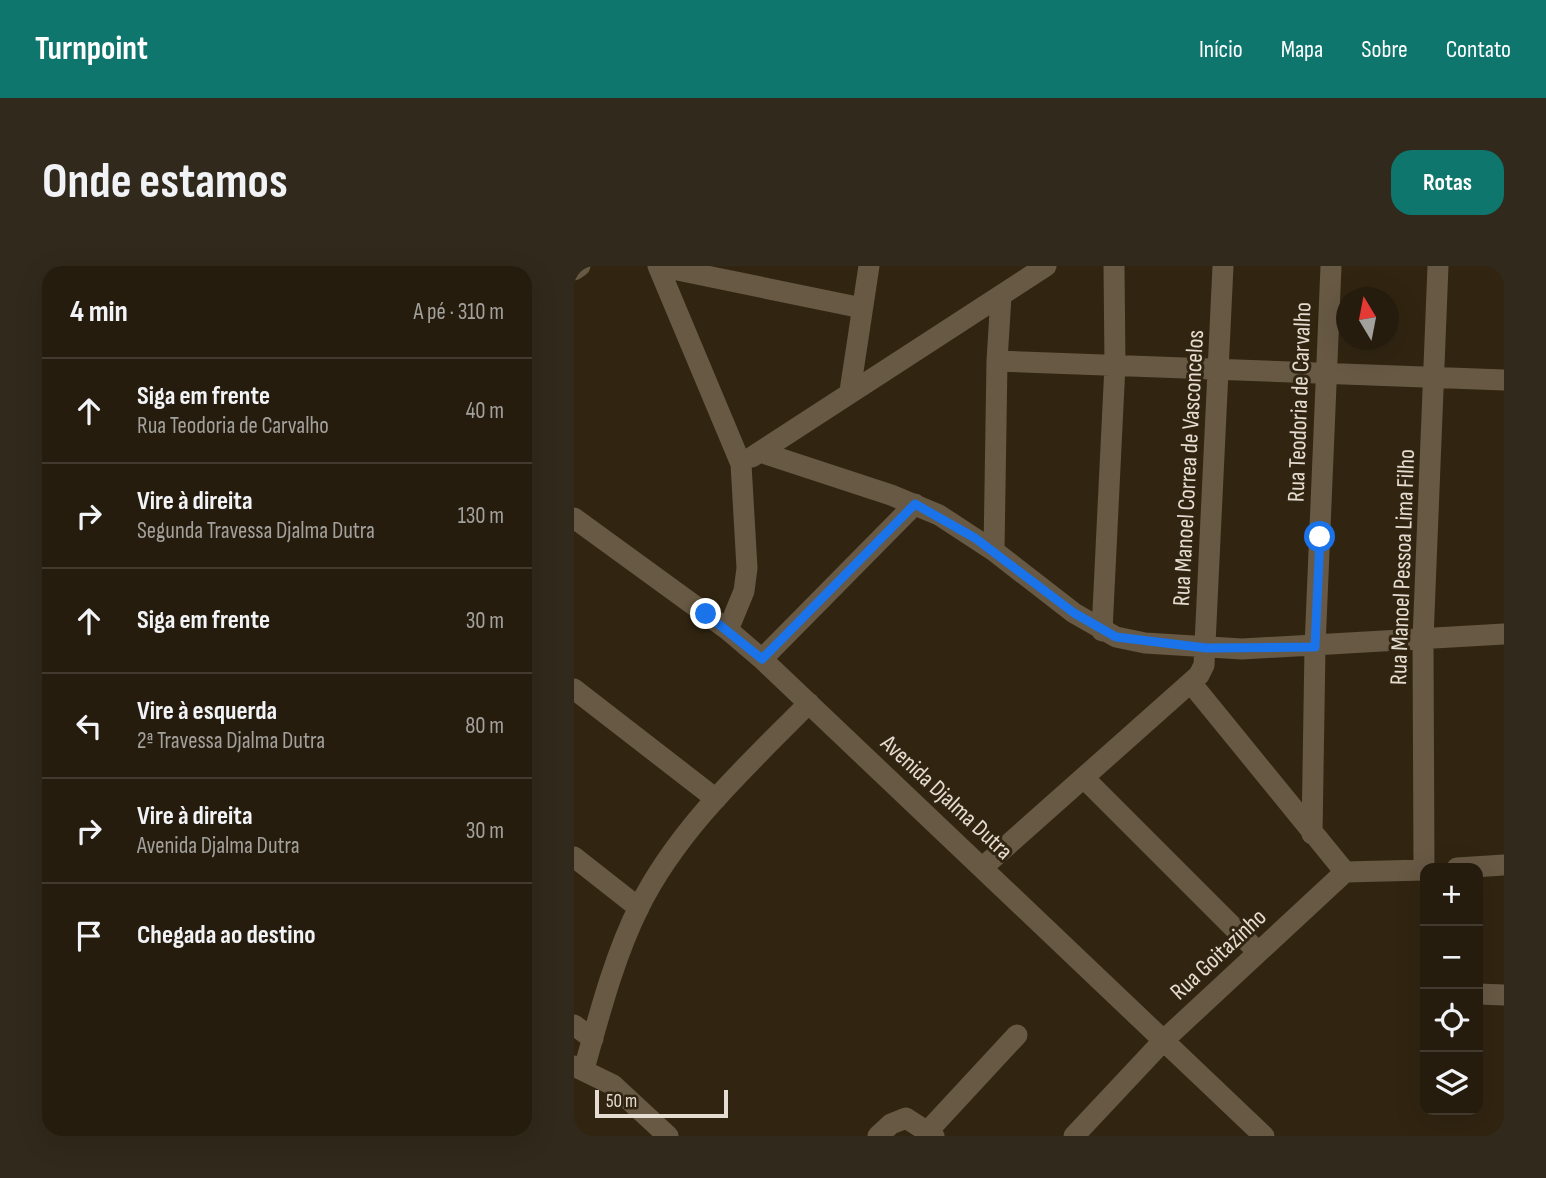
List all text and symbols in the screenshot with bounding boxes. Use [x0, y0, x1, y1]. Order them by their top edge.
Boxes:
text: Turnpoint [35, 29, 148, 69]
text: Início [1199, 35, 1243, 64]
text: Mapa [1281, 35, 1323, 64]
text: Sobre [1361, 35, 1408, 64]
text: Contato [1446, 35, 1511, 64]
button: Rotas [1391, 150, 1504, 215]
text: Onde estamos [42, 153, 288, 212]
north arrow [1336, 287, 1399, 350]
text: 4 min [70, 294, 128, 330]
text: A pé · 310 m [413, 298, 504, 326]
street label: Rua Teodoria de Carvalho [1282, 301, 1317, 503]
street label: Rua Manoel Correa de Vasconcelos [1167, 329, 1210, 607]
text: Siga em frente [137, 381, 270, 412]
icon: ahead [70, 392, 108, 430]
text: 40 m [466, 397, 504, 425]
text: Rua Teodoria de Carvalho [137, 412, 329, 440]
street label: Rua Manoel Pessoa Lima Filho [1384, 449, 1421, 685]
text: Vire à direita [137, 486, 253, 517]
icon: right [70, 497, 108, 535]
text: 130 m [458, 502, 504, 530]
text: Segunda Travessa Djalma Dutra [137, 517, 375, 545]
route start [1304, 521, 1335, 552]
route end [690, 598, 721, 629]
icon: ahead [70, 602, 108, 640]
text: Siga em frente [137, 605, 270, 636]
text: 30 m [466, 607, 504, 635]
text: Vire à esquerda [137, 696, 277, 727]
icon: left [70, 707, 108, 745]
text: 80 m [465, 712, 504, 740]
text: 2ª Travessa Djalma Dutra [137, 727, 325, 755]
street label: Avenida Djalma Dutra [874, 728, 1019, 866]
text: Vire à direita [137, 801, 253, 832]
icon: right [70, 812, 108, 850]
text: 30 m [466, 817, 504, 845]
text: Avenida Djalma Dutra [137, 832, 300, 860]
map controls [1420, 863, 1483, 1115]
button: + [1420, 863, 1483, 926]
street label: Rua Goitazinho [1164, 903, 1272, 1006]
icon: arrive [70, 917, 108, 955]
text: Chegada ao destino [137, 920, 316, 951]
button: − [1420, 926, 1483, 989]
button: locate [1420, 989, 1483, 1052]
button: layers [1420, 1052, 1483, 1115]
scale bar [595, 1087, 728, 1119]
text: 50 m [606, 1090, 637, 1113]

